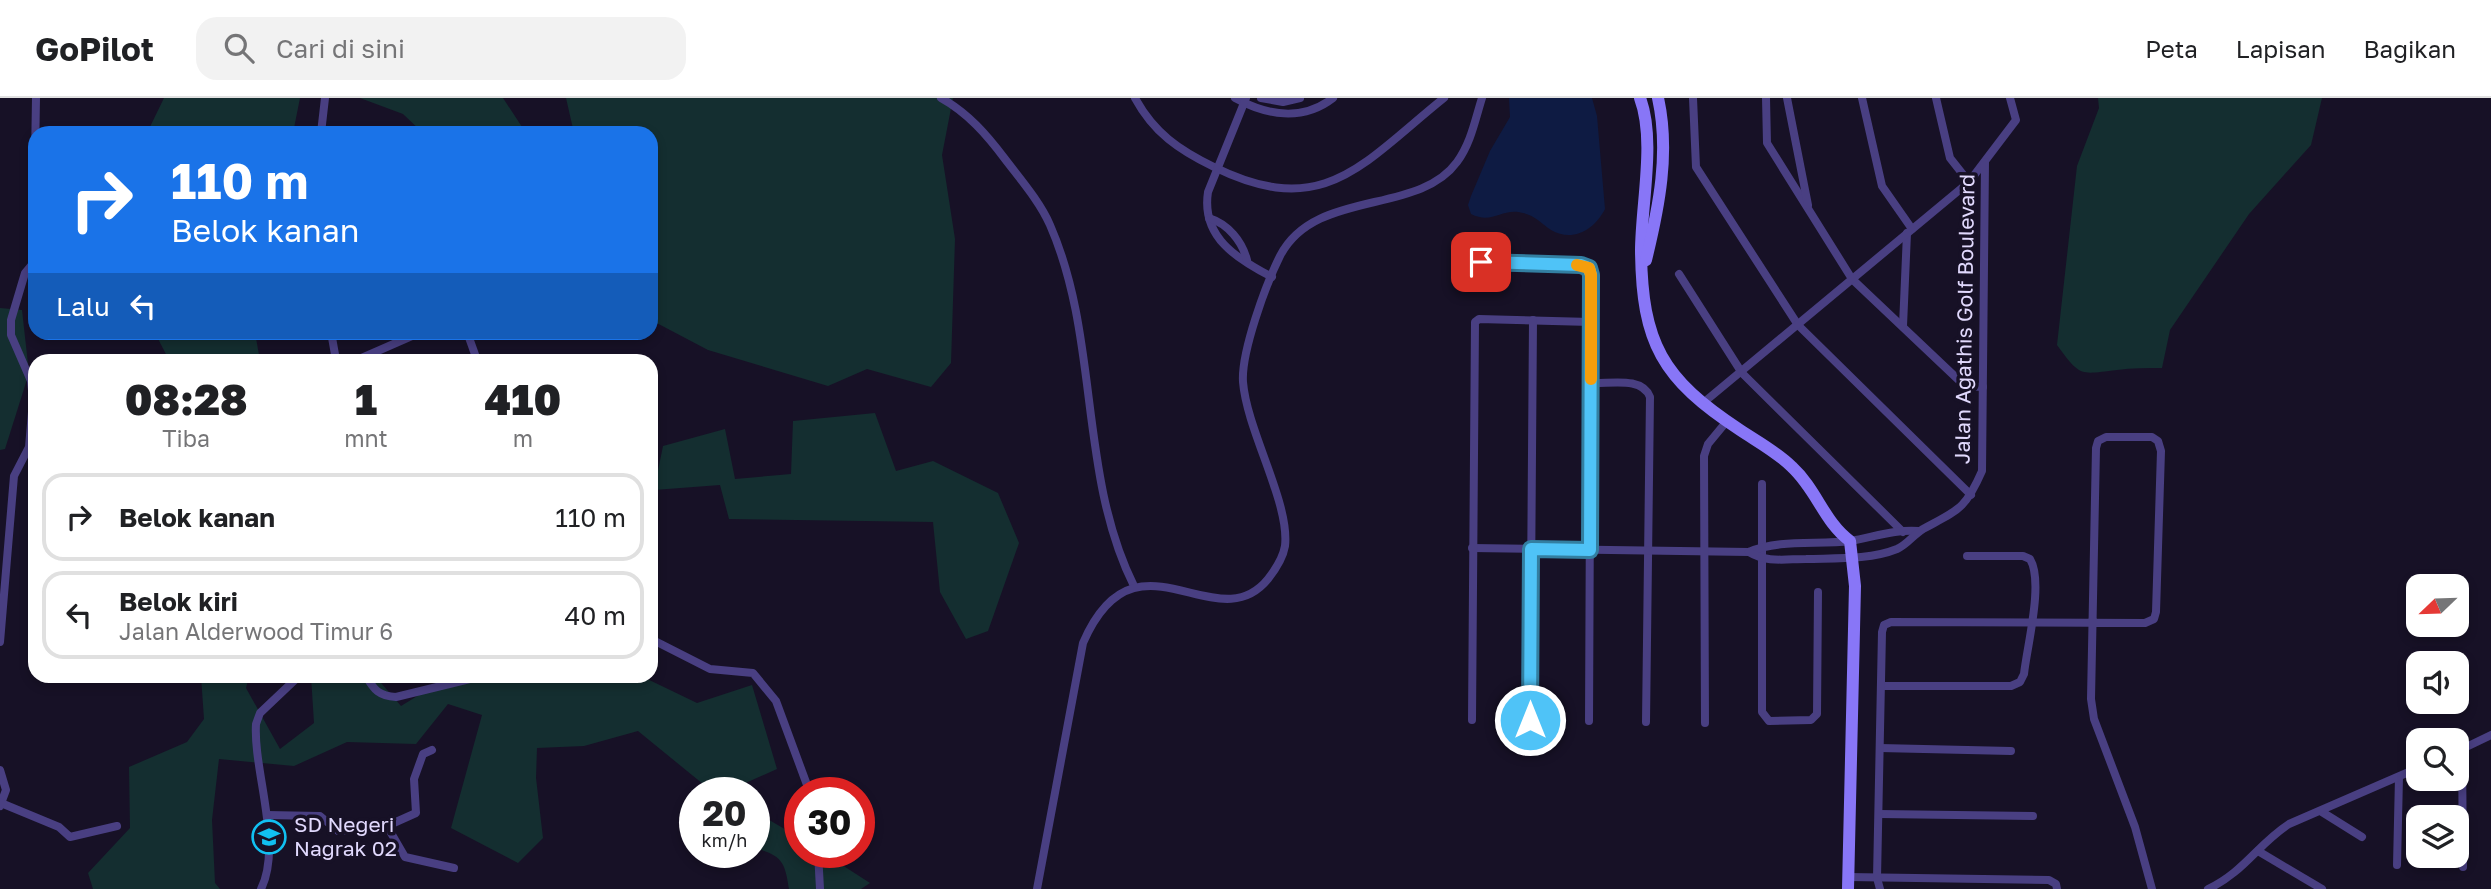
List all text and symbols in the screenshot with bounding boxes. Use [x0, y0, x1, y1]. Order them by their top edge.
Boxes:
search box [196, 17, 686, 80]
text: GoPilot [35, 29, 154, 68]
icon: search [220, 29, 258, 67]
text: Cari di sini [276, 33, 405, 64]
text: Peta [2145, 34, 2198, 63]
text: Lapisan [2236, 34, 2326, 63]
text: Bagikan [2364, 34, 2456, 63]
text: 110 m [171, 151, 308, 210]
icon: right [56, 154, 147, 245]
street label: Jalan Agathis Golf Boulevard [1948, 174, 1980, 464]
text: Belok kanan [171, 211, 359, 249]
pin [1451, 232, 1511, 292]
icon: arrive [1462, 243, 1500, 281]
icon: left [124, 287, 162, 325]
text: Lalu [56, 291, 110, 322]
text: 08:28 [125, 374, 247, 424]
text: 1 [355, 374, 377, 424]
text: 410 [485, 374, 561, 424]
text: Tiba [162, 424, 210, 452]
text: mnt [344, 424, 388, 452]
text: m [513, 424, 533, 452]
icon: right [60, 498, 98, 536]
text: Belok kanan [119, 502, 275, 533]
text: 110 m [555, 502, 626, 533]
north arrow [2406, 574, 2469, 637]
map controls [2406, 574, 2469, 868]
text: Belok kiri [119, 586, 238, 617]
icon: left [60, 596, 98, 634]
text: 40 m [565, 600, 626, 631]
text: Jalan Alderwood Timur 6 [119, 617, 393, 645]
button: sound [2406, 651, 2469, 714]
position arrow [1493, 683, 1567, 757]
button: search [2406, 728, 2469, 791]
speed limit sign: 30 [784, 777, 875, 868]
text: 20 [702, 792, 747, 834]
button: layers [2406, 805, 2469, 868]
place label: SD Negeri Nagrak 02 [294, 811, 397, 861]
school or university icon: SD Negeri Nagrak 02 [250, 818, 288, 856]
text: km/h [702, 829, 747, 851]

